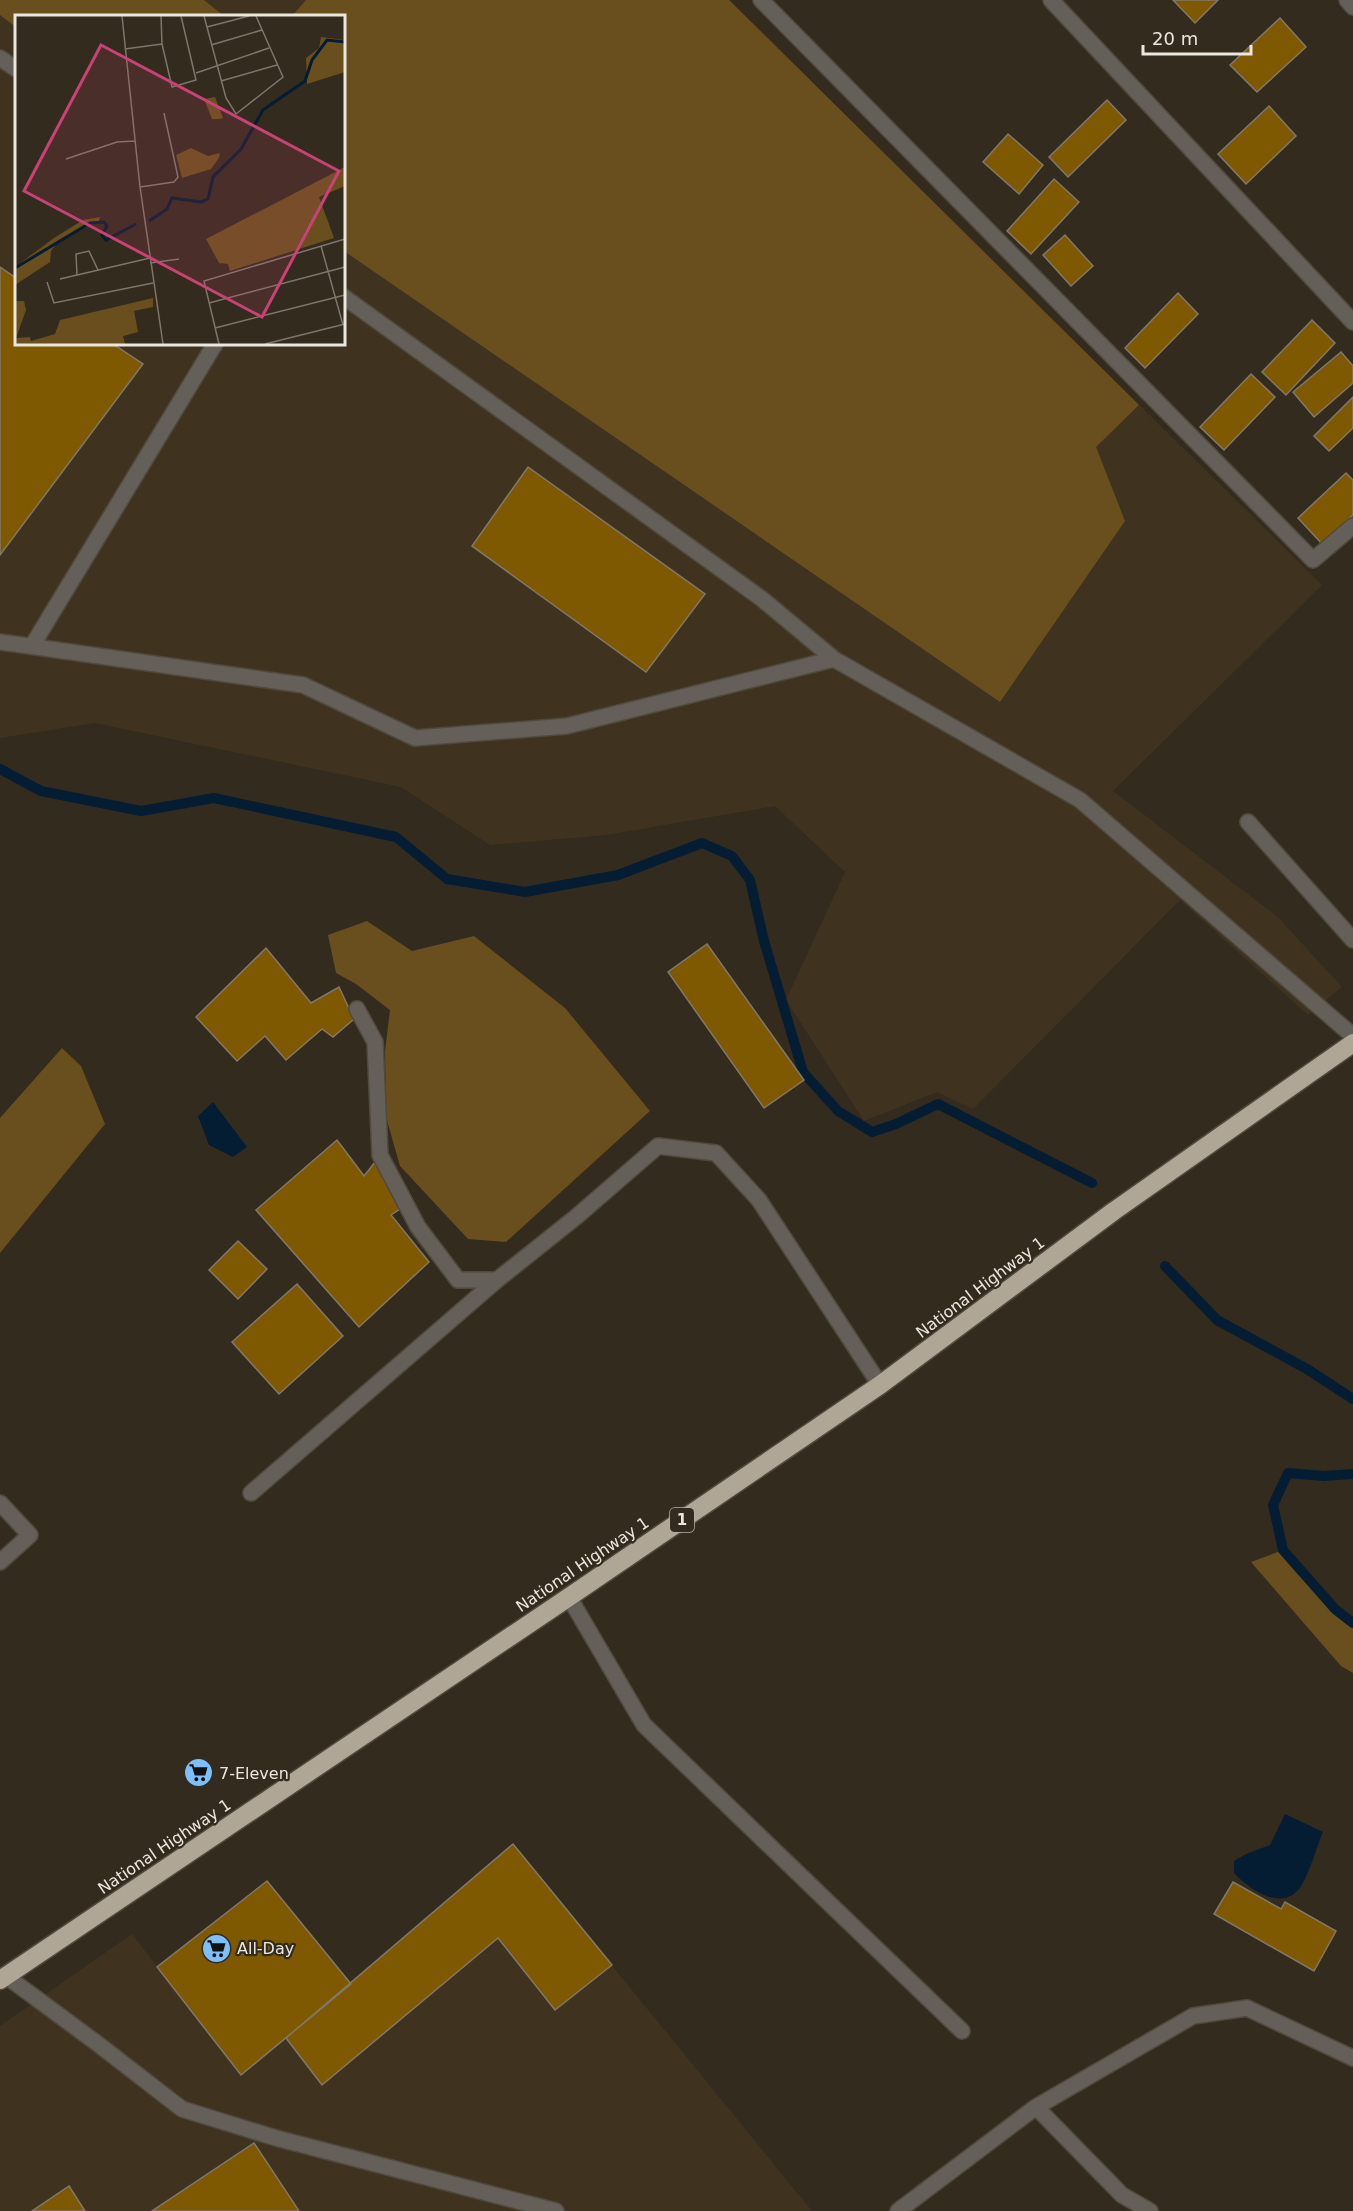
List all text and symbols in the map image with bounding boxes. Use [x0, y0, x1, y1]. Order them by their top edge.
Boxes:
inset map [15, 15, 345, 345]
scale bar [1143, 18, 1251, 56]
text: 20 m [1152, 28, 1198, 49]
street label: National Highway 1 [912, 1233, 1048, 1342]
road number: 1 [670, 1508, 694, 1532]
street label: National Highway 1 [512, 1513, 652, 1616]
supermarket icon: 7-Eleven [182, 1757, 214, 1789]
place label: 7-Eleven [219, 1764, 289, 1783]
street label: National Highway 1 [94, 1795, 234, 1898]
supermarket icon: All-Day [200, 1932, 232, 1964]
place label: All-Day [237, 1939, 294, 1958]

